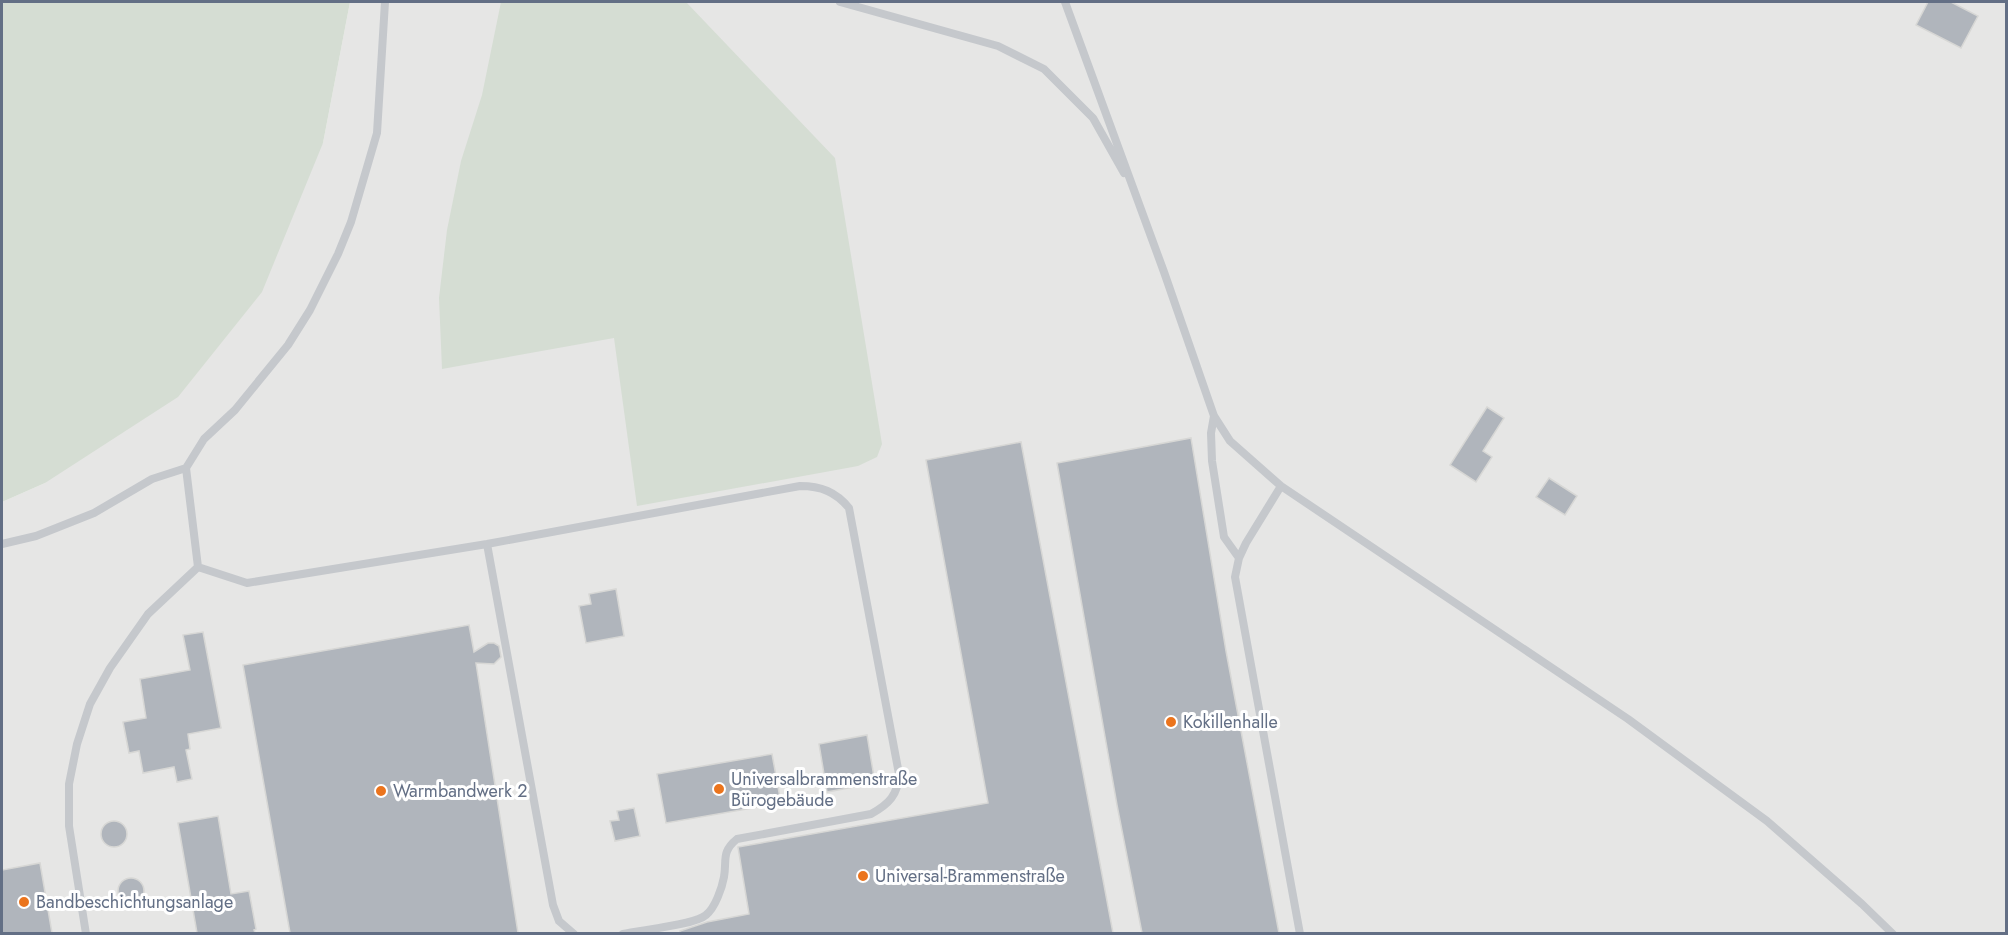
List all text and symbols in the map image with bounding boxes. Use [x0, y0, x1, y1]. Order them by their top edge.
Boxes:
place label: Kokillenhalle [1183, 709, 1278, 735]
marker: Kokillenhalle [1164, 715, 1178, 729]
place label: Universalbrammenstraße Bürogebäude [731, 766, 917, 813]
place label: Warmbandwerk 2 [393, 778, 528, 804]
marker: Universalbrammenstraße Bürogebäude [712, 782, 726, 796]
marker: Warmbandwerk 2 [374, 784, 388, 798]
place label: Universal-Brammenstraße [875, 863, 1065, 889]
marker: Universal-Brammenstraße [856, 869, 870, 883]
place label: Bandbeschichtungsanlage [36, 889, 233, 915]
marker: Bandbeschichtungsanlage [17, 895, 31, 909]

